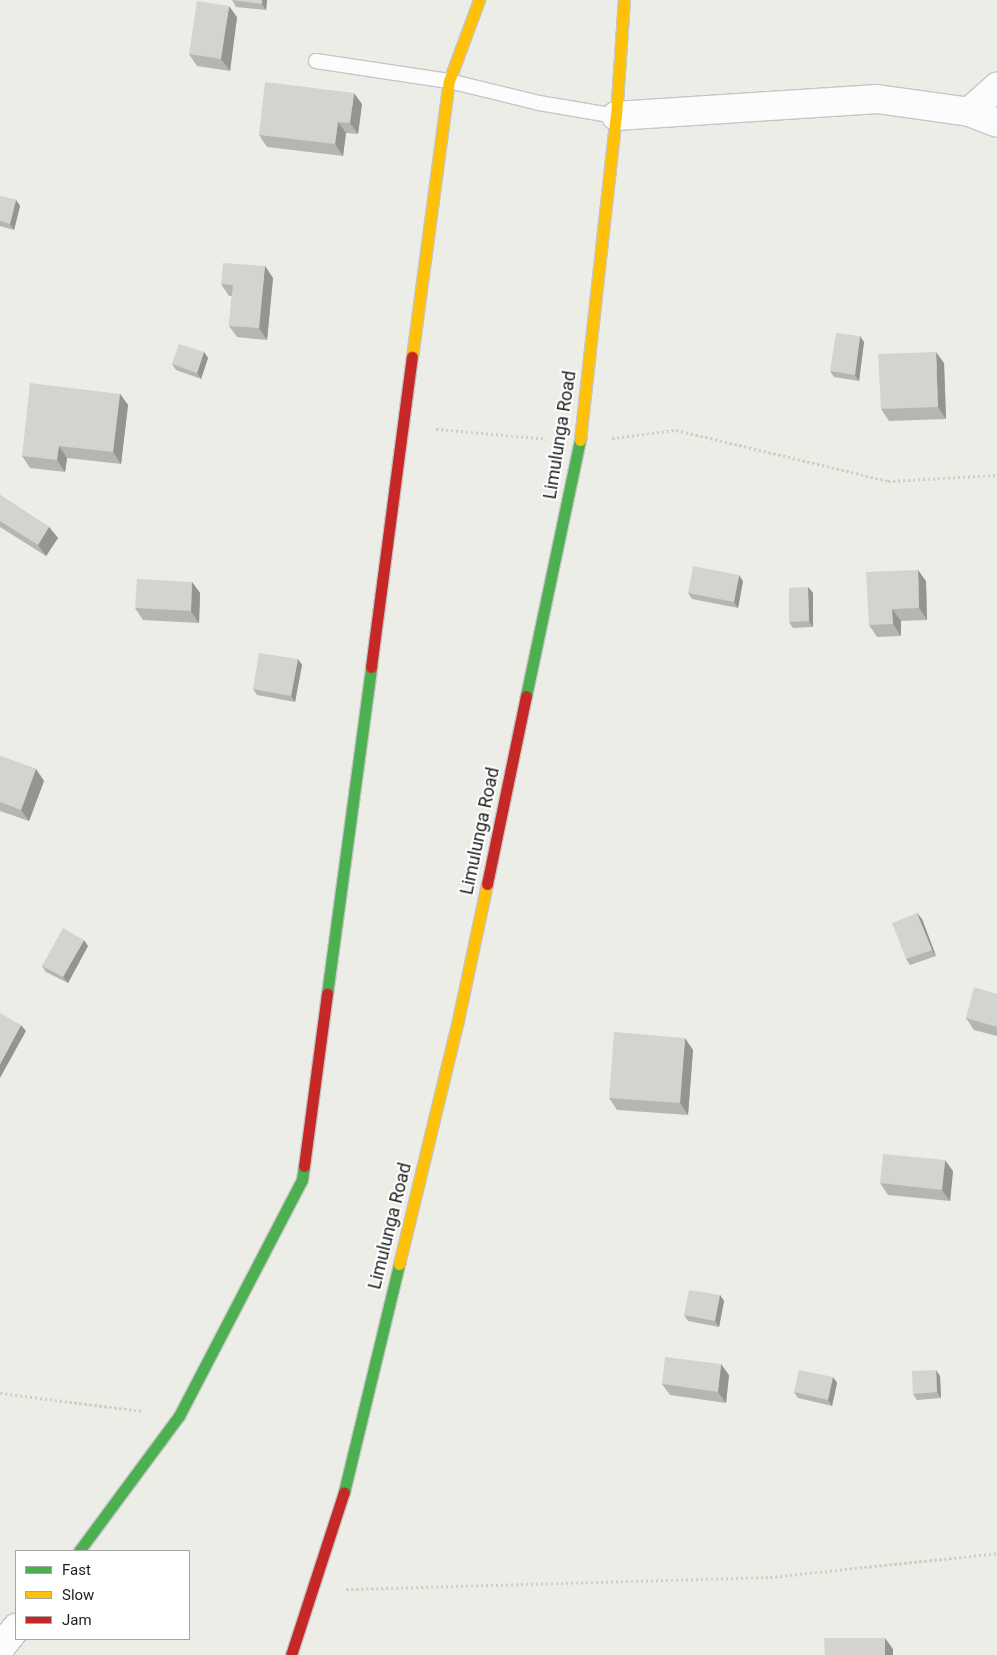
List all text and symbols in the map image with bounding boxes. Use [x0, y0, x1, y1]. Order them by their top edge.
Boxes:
street label: Limulunga Road [539, 369, 581, 501]
street label: Limulunga Road [456, 765, 504, 897]
street label: Limulunga Road [364, 1160, 416, 1292]
legend [15, 1550, 190, 1640]
text: Fast [62, 1561, 91, 1579]
text: Slow [62, 1586, 94, 1604]
text: Jam [62, 1611, 92, 1629]

